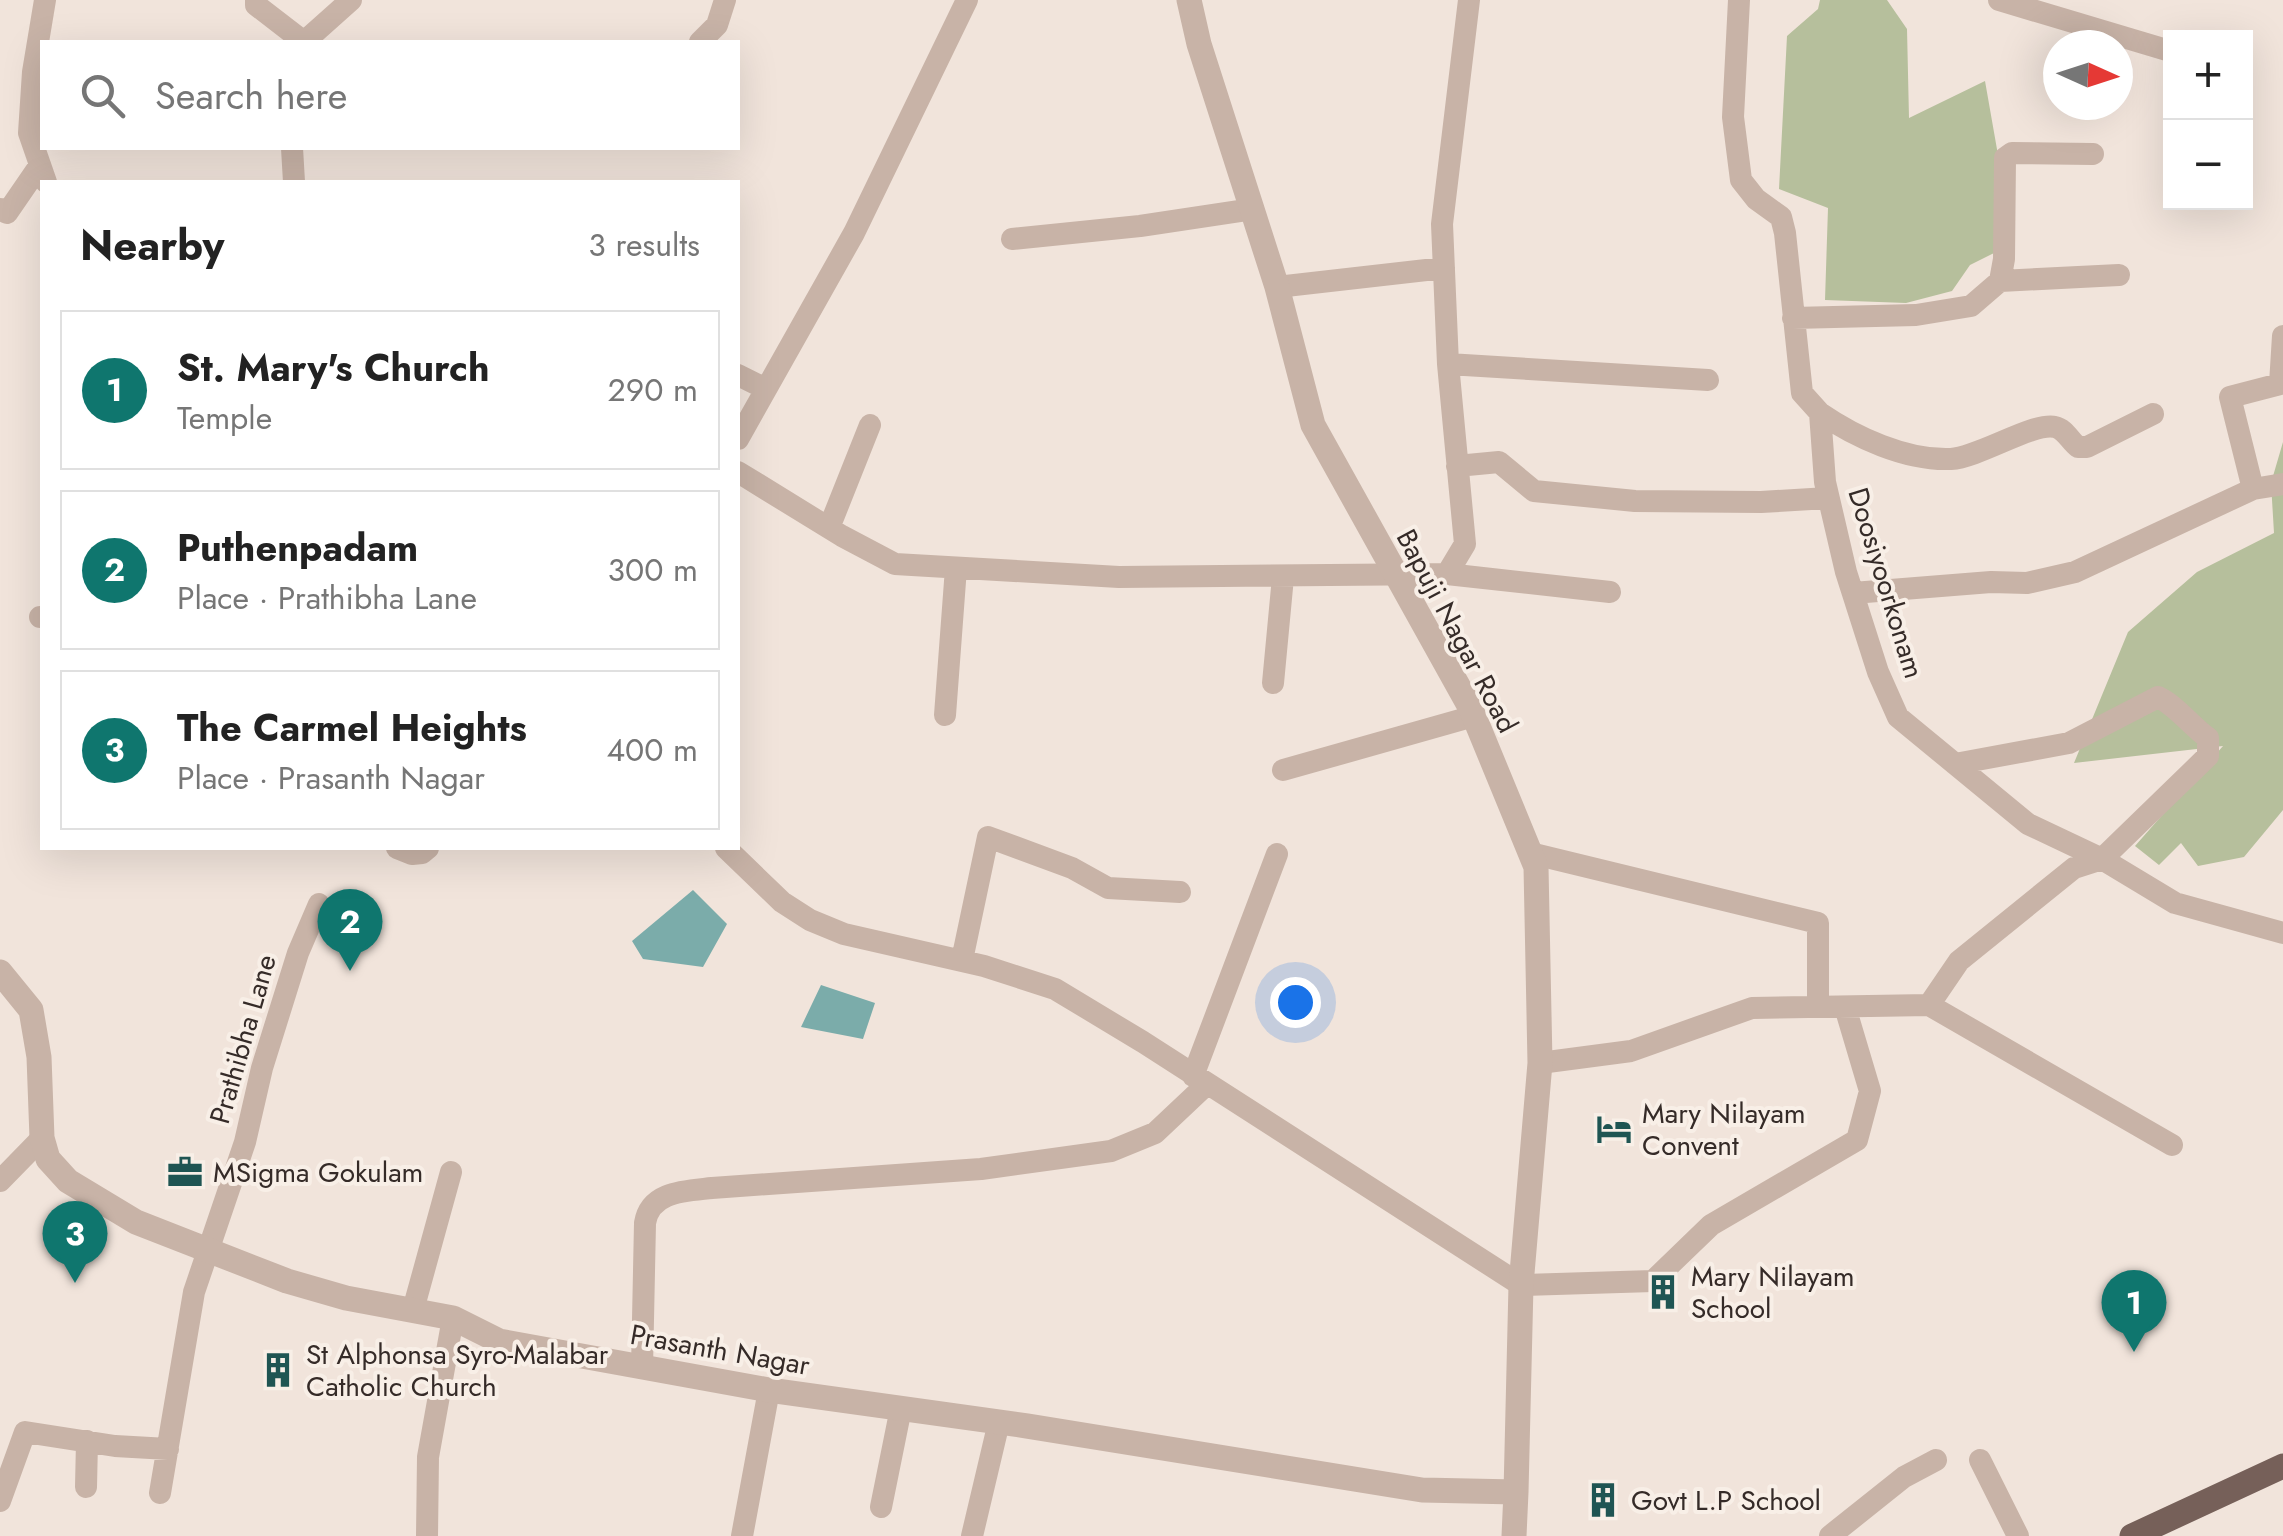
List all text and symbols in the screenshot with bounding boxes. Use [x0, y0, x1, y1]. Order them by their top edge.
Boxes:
north arrow [2043, 30, 2133, 120]
map controls [2163, 30, 2253, 210]
button: + [2163, 30, 2253, 120]
search box [40, 40, 740, 150]
icon: search [75, 68, 130, 123]
text: Search here [155, 68, 347, 123]
button: − [2163, 120, 2253, 210]
text: Nearby [80, 215, 224, 276]
text: 3 results [588, 222, 700, 268]
text: St. Mary's Church [177, 340, 490, 395]
text: 1 [106, 367, 123, 413]
text: 290 m [608, 367, 698, 413]
text: Temple [177, 395, 272, 441]
street label: Doosiyoorkonam [1838, 483, 1934, 683]
text: Puthenpadam [177, 520, 418, 575]
street label: Bapuji Nagar Road [1386, 522, 1528, 740]
text: 2 [104, 547, 125, 593]
text: 300 m [608, 547, 698, 593]
text: Place · Prathibha Lane [177, 575, 477, 621]
text: The Carmel Heights [177, 700, 527, 755]
text: 3 [105, 727, 124, 773]
text: 400 m [606, 727, 698, 773]
text: Place · Prasanth Nagar [177, 755, 485, 801]
pin: 2 [318, 888, 382, 971]
street label: Prathibha Lane [199, 950, 287, 1128]
your location [1270, 977, 1321, 1028]
place label: Mary Nilayam Convent [1642, 1093, 1806, 1166]
hotel icon: Mary Nilayam Convent [1595, 1110, 1633, 1148]
place label: MSigma Gokulam [213, 1152, 423, 1193]
office icon: MSigma Gokulam [166, 1153, 204, 1191]
pin: 3 [42, 1200, 108, 1283]
place label: Mary Nilayam School [1691, 1256, 1855, 1329]
pin: 1 [2102, 1270, 2166, 1352]
building icon: Mary Nilayam School [1644, 1273, 1682, 1311]
street label: Prasanth Nagar [627, 1314, 813, 1386]
place label: St Alphonsa Syro-Malabar Catholic Church [306, 1334, 609, 1407]
building icon: St Alphonsa Syro-Malabar Catholic Church [259, 1351, 297, 1389]
place label: Govt L.P School [1631, 1480, 1821, 1521]
building icon: Govt L.P School [1584, 1481, 1622, 1519]

